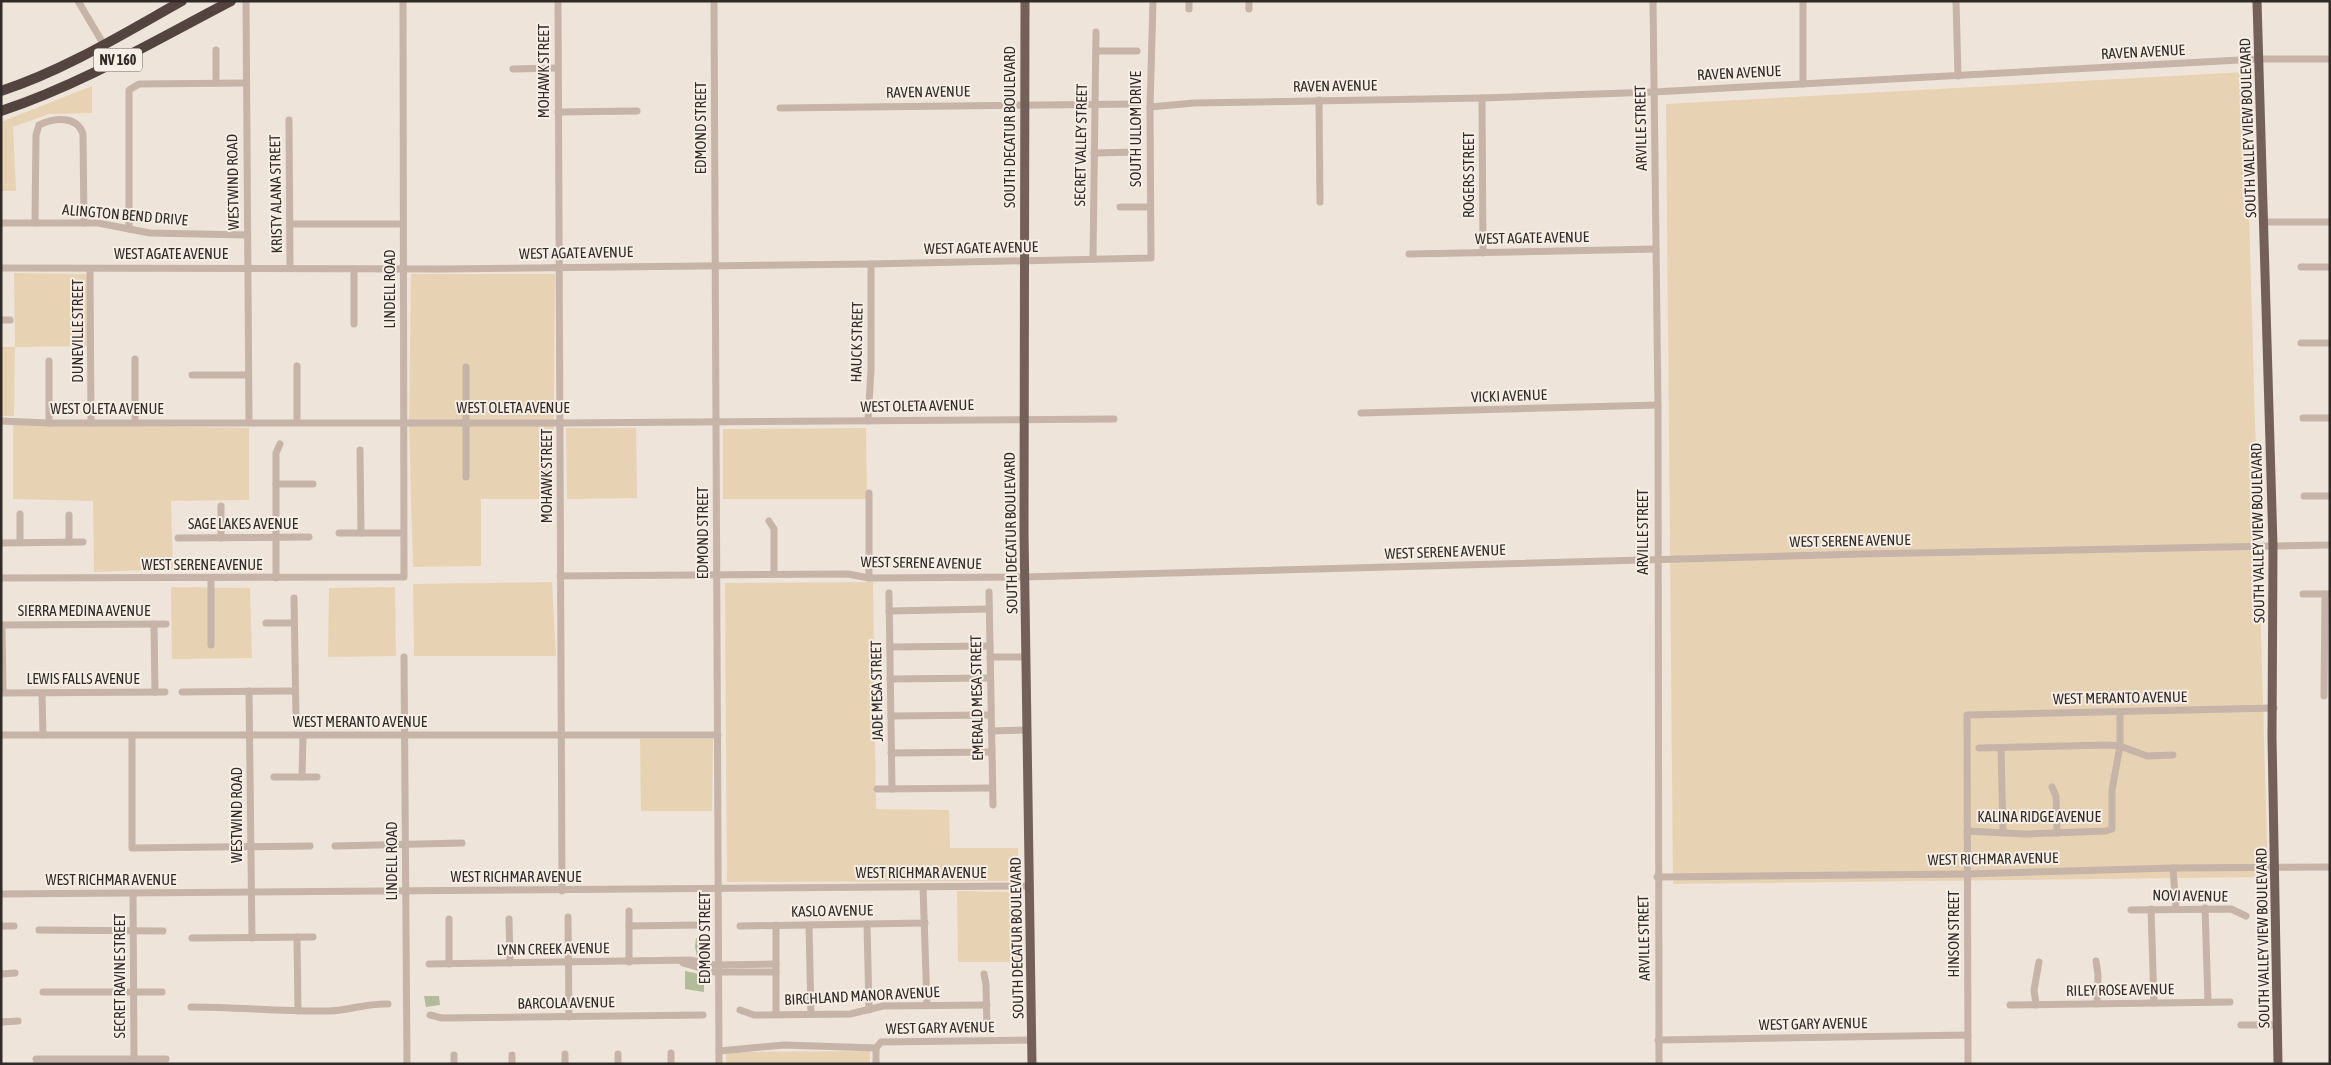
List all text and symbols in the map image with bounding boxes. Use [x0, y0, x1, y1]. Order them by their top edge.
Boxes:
street label: MOHAWK STREET [535, 23, 552, 118]
street label: SOUTH VALLEY VIEW BOULEVARD [2236, 38, 2259, 218]
street label: RAVEN AVENUE [2101, 41, 2186, 62]
street label: SOUTH DECATUR BOULEVARD [1001, 46, 1018, 208]
road number: NV 160 [94, 48, 142, 72]
street label: RAVEN AVENUE [1697, 62, 1782, 83]
street label: SOUTH ULLOM DRIVE [1127, 71, 1144, 187]
street label: RAVEN AVENUE [1293, 76, 1378, 95]
street label: EDMOND STREET [692, 81, 709, 174]
street label: RAVEN AVENUE [886, 82, 971, 101]
street label: SECRET VALLEY STREET [1071, 83, 1090, 207]
street label: ARVILLE STREET [1631, 85, 1650, 171]
street label: ROGERS STREET [1460, 132, 1477, 218]
street label: WESTWIND ROAD [223, 134, 242, 230]
street label: KRISTY ALANA STREET [266, 134, 285, 254]
street label: ALINGTON BEND DRIVE [62, 201, 189, 229]
street label: WEST AGATE AVENUE [1475, 228, 1590, 247]
street label: WEST AGATE AVENUE [924, 238, 1039, 257]
street label: WEST AGATE AVENUE [519, 243, 634, 262]
street label: WEST AGATE AVENUE [114, 245, 229, 262]
street label: LINDELL ROAD [381, 250, 398, 328]
street label: DUNEVILLE STREET [69, 279, 86, 383]
street label: HAUCK STREET [847, 301, 866, 383]
street label: VICKI AVENUE [1471, 386, 1548, 405]
street label: WEST OLETA AVENUE [860, 396, 974, 415]
street label: WEST OLETA AVENUE [456, 399, 570, 416]
street label: WEST OLETA AVENUE [50, 400, 164, 417]
street label: MOHAWK STREET [538, 428, 555, 523]
street label: SOUTH VALLEY VIEW BOULEVARD [2247, 443, 2268, 623]
street label: SOUTH DECATUR BOULEVARD [1001, 452, 1020, 614]
street label: EDMOND STREET [694, 486, 711, 579]
street label: ARVILLE STREET [1634, 489, 1651, 575]
street label: SAGE LAKES AVENUE [188, 515, 299, 532]
street label: WEST SERENE AVENUE [1789, 531, 1911, 550]
street label: WEST SERENE AVENUE [1384, 541, 1506, 562]
street label: WEST SERENE AVENUE [860, 553, 982, 572]
street label: WEST SERENE AVENUE [142, 556, 263, 573]
street label: SIERRA MEDINA AVENUE [18, 602, 151, 619]
street label: EMERALD MESA STREET [967, 635, 986, 761]
street label: JADE MESA STREET [867, 640, 886, 742]
street label: LEWIS FALLS AVENUE [26, 670, 140, 687]
street label: WEST MERANTO AVENUE [2053, 688, 2188, 707]
street label: WEST MERANTO AVENUE [293, 713, 428, 730]
street label: WESTWIND ROAD [228, 767, 245, 863]
street label: KALINA RIDGE AVENUE [1977, 808, 2101, 825]
street label: LINDELL ROAD [383, 822, 400, 900]
street label: SOUTH VALLEY VIEW BOULEVARD [2252, 848, 2273, 1028]
street label: WEST RICHMAR AVENUE [1927, 849, 2059, 868]
street label: SOUTH DECATUR BOULEVARD [1007, 857, 1026, 1019]
street label: WEST RICHMAR AVENUE [856, 864, 987, 881]
street label: WEST RICHMAR AVENUE [451, 868, 582, 885]
street label: WEST RICHMAR AVENUE [46, 871, 177, 888]
street label: NOVI AVENUE [2152, 886, 2229, 905]
street label: HINSON STREET [1945, 890, 1962, 978]
street label: EDMOND STREET [696, 891, 713, 984]
street label: ARVILLE STREET [1634, 895, 1653, 981]
street label: KASLO AVENUE [791, 901, 874, 920]
street label: SECRET RAVINE STREET [111, 913, 128, 1038]
street label: LYNN CREEK AVENUE [497, 939, 610, 958]
street label: RILEY ROSE AVENUE [2066, 980, 2175, 999]
street label: BIRCHLAND MANOR AVENUE [784, 983, 941, 1008]
street label: BARCOLA AVENUE [517, 993, 615, 1012]
street label: WEST GARY AVENUE [1759, 1014, 1868, 1033]
street label: WEST GARY AVENUE [886, 1018, 995, 1037]

